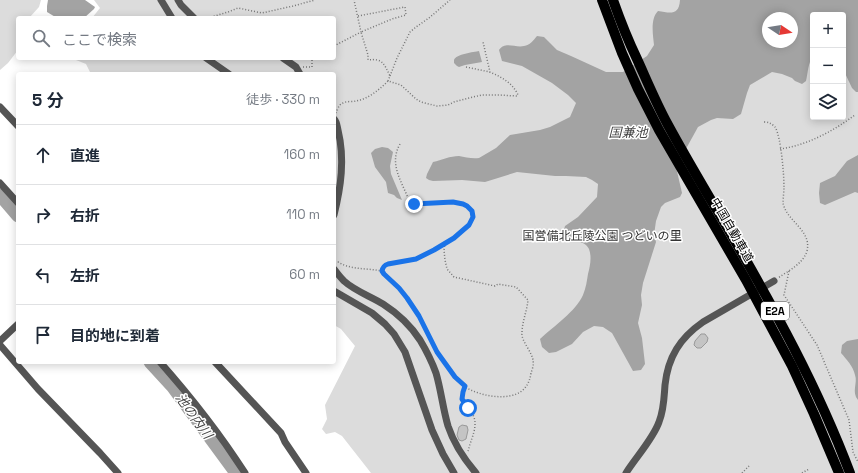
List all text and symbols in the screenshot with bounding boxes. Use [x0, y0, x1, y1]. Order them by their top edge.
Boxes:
north arrow [762, 12, 798, 48]
map controls [810, 12, 846, 120]
button: + [810, 12, 846, 48]
search box [16, 16, 336, 60]
icon: search [30, 27, 52, 49]
text: ここで検索 [62, 30, 137, 49]
button: − [810, 48, 846, 84]
button: layers [810, 84, 846, 120]
text: 5 分 [32, 89, 64, 111]
text: 徒歩 · 330 m [246, 91, 320, 108]
water label: 国兼池 [608, 124, 649, 141]
icon: ahead [32, 144, 54, 166]
text: 直進 [70, 146, 100, 165]
text: 160 m [284, 146, 320, 163]
route end [405, 195, 423, 213]
street label: 中国自動車道 [707, 195, 757, 265]
icon: right [32, 204, 54, 226]
text: 右折 [70, 206, 100, 225]
text: 110 m [286, 206, 320, 223]
park label: 国営備北丘陵公園 つどいの里 [522, 228, 682, 244]
icon: left [32, 264, 54, 286]
text: 左折 [70, 266, 100, 285]
text: 60 m [289, 266, 320, 283]
road number: E2A [761, 302, 789, 320]
icon: arrive [32, 324, 54, 346]
text: 目的地に到着 [70, 326, 160, 345]
water label: 池の内川 [172, 390, 217, 444]
route start [459, 399, 477, 417]

